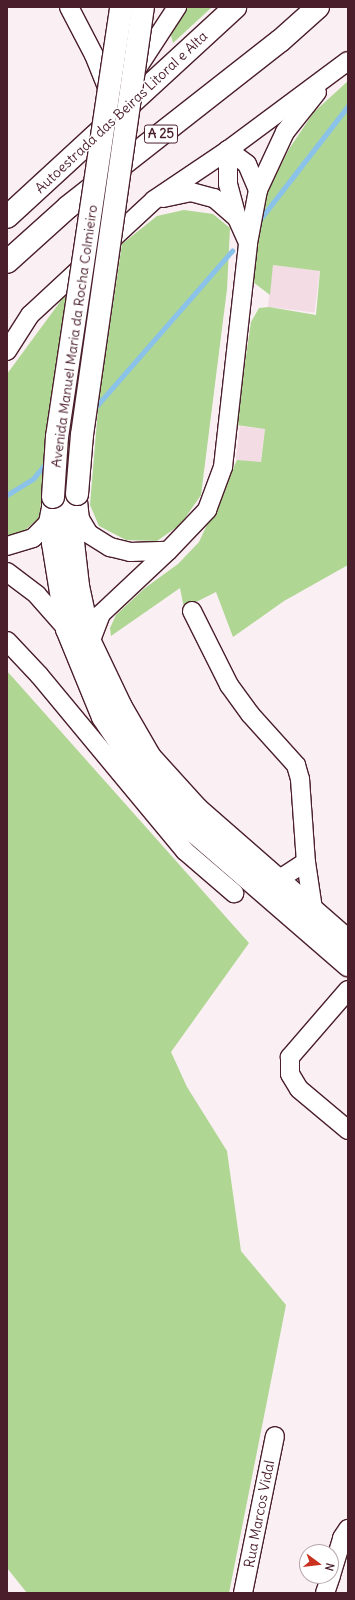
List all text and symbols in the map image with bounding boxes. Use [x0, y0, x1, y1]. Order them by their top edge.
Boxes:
street label: Autoestrada das Beiras Litoral e Alta [31, 28, 211, 196]
road number: A 25 [143, 123, 179, 145]
street label: Avenida Manuel Maria da Rocha Colmieiro [47, 203, 101, 469]
street label: Rua Marcos Vidal [240, 1459, 278, 1569]
north arrow [299, 1544, 339, 1584]
text: N [322, 1561, 337, 1572]

